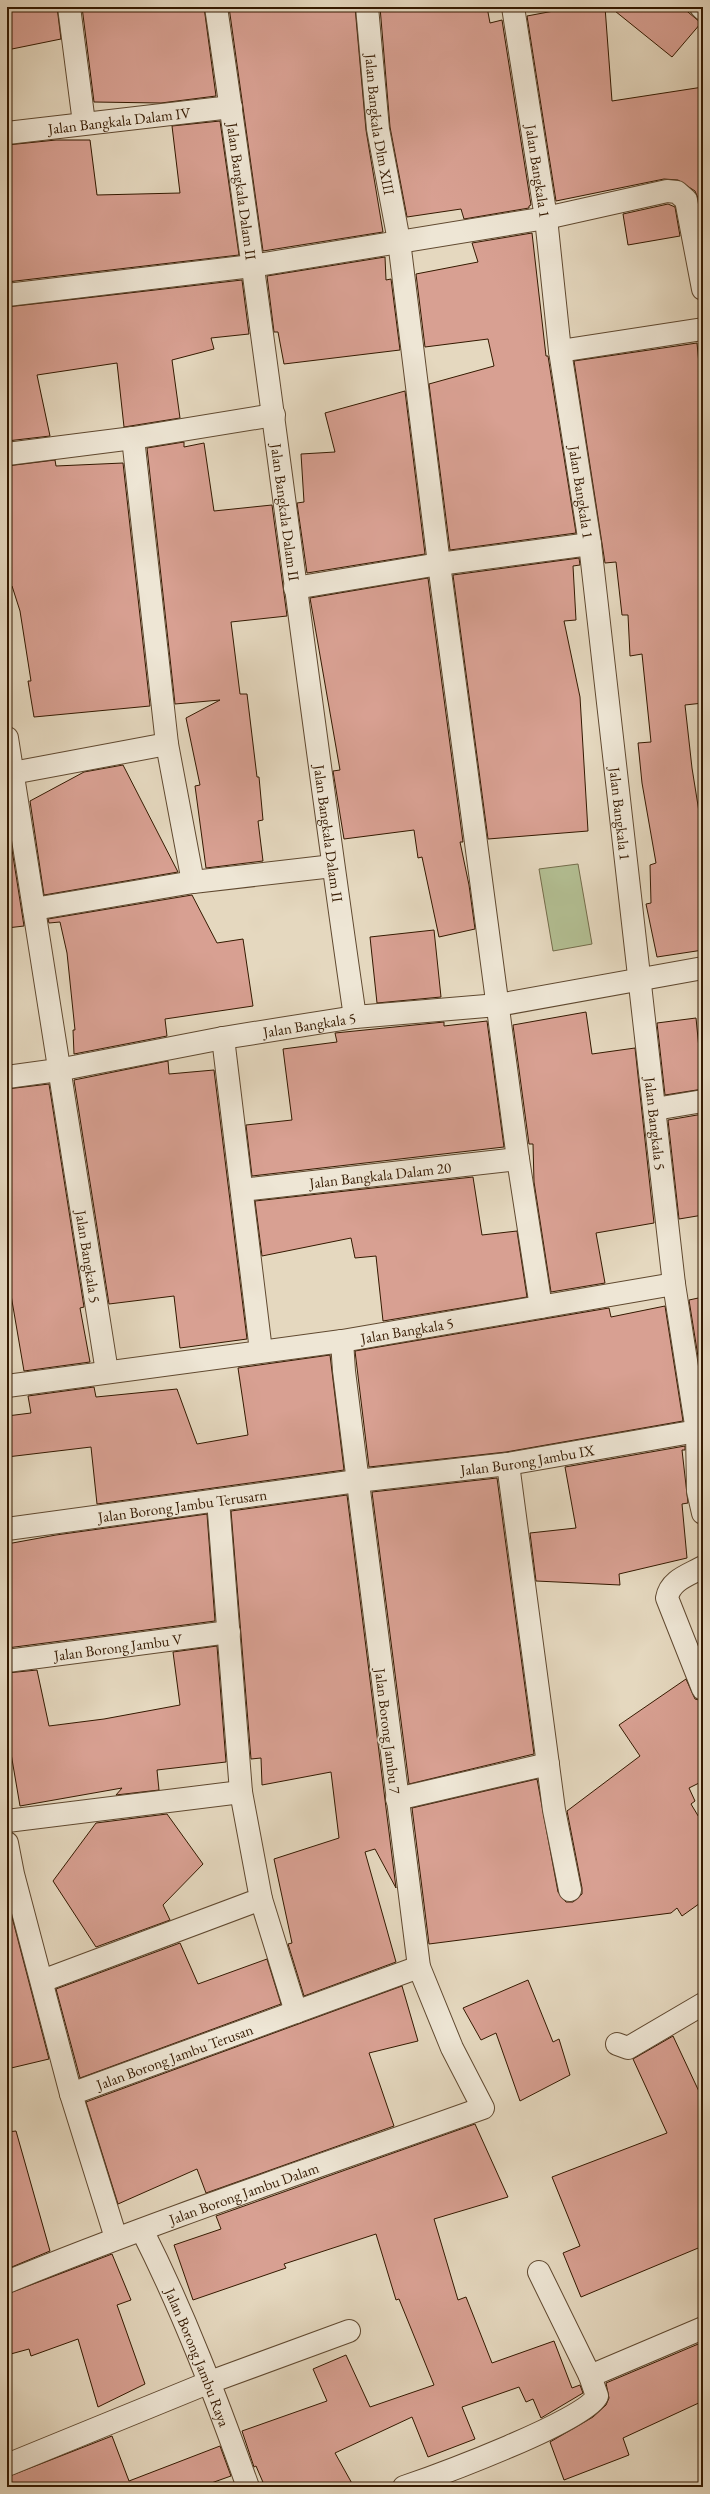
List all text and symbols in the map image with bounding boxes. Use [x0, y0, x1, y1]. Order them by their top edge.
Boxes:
street label: Jalan Bangkala Dlm XIII [362, 51, 400, 196]
street label: Jalan Bangkala Dalam IV [45, 102, 192, 138]
street label: Jalan Bangkala Dalam II [223, 119, 261, 261]
street label: Jalan Bangkala 1 [522, 121, 555, 219]
street label: Jalan Bangkala Dalam II [267, 440, 304, 582]
street label: Jalan Bangkala 1 [565, 442, 599, 540]
street label: Jalan Bangkala Dalam II [310, 761, 348, 903]
street label: Jalan Bangkala 1 [606, 764, 635, 861]
street label: Jalan Bangkala 5 [260, 1008, 357, 1041]
street label: Jalan Bangkala 5 [641, 1074, 671, 1171]
street label: Jalan Bangkala Dalam 20 [306, 1157, 452, 1192]
street label: Jalan Bangkala 5 [72, 1207, 105, 1304]
street label: Jalan Bangkala 5 [357, 1313, 455, 1347]
street label: Jalan Burong Jambu IX [457, 1440, 596, 1479]
street label: Jalan Borong Jambu Terusarn [95, 1484, 268, 1526]
street label: Jalan Borong Jambu V [51, 1629, 184, 1665]
street label: Jalan Borong Jambu 7 [371, 1665, 405, 1796]
street label: Jalan Borong Jambu Terusan [92, 2019, 255, 2094]
street label: Jalan Borong Jambu Dalam [164, 2157, 322, 2229]
street label: Jalan Borong Jambu Raya [160, 2283, 235, 2429]

